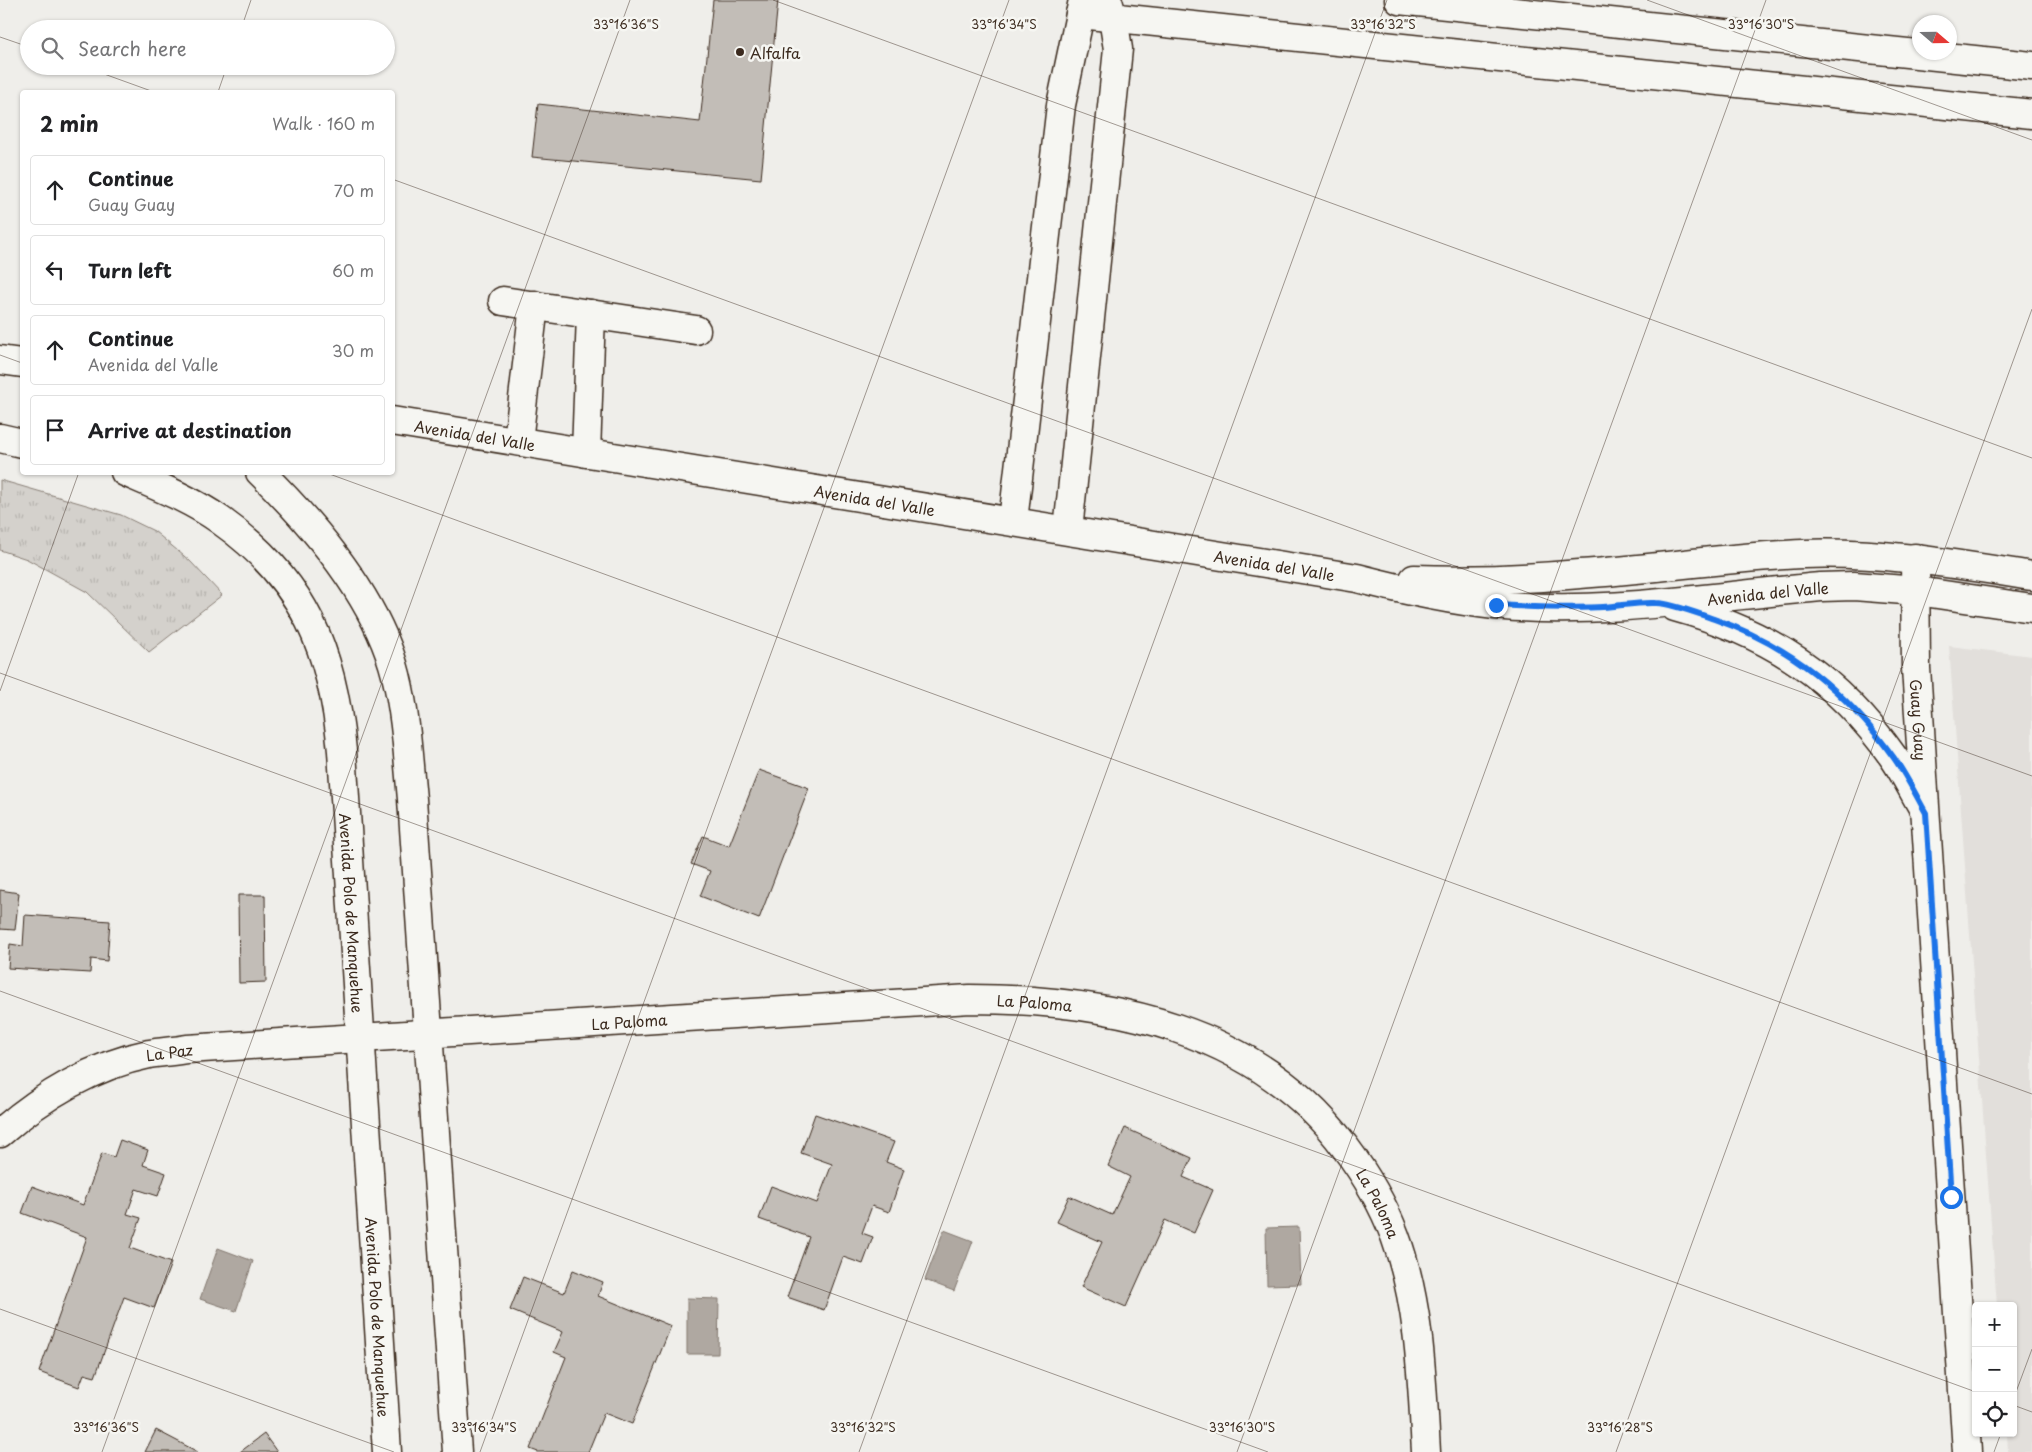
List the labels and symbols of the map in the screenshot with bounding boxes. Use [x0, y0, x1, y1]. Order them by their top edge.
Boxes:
text: 33°16'36"S [593, 15, 659, 33]
text: 33°16'34"S [971, 15, 1037, 33]
text: 33°16'32"S [1350, 15, 1416, 33]
text: 33°16'30"S [1728, 15, 1794, 33]
north arrow [1912, 15, 1957, 60]
place label: Alfalfa [750, 41, 801, 64]
marker: Alfalfa [734, 46, 746, 58]
street label: Avenida del Valle [413, 413, 537, 456]
street label: Avenida del Valle [812, 478, 937, 521]
street label: Avenida del Valle [1212, 543, 1337, 586]
street label: Avenida del Valle [1706, 575, 1829, 610]
route end [1485, 594, 1508, 617]
street label: Guay Guay [1905, 678, 1934, 761]
street label: Avenida Polo de Manquehue [335, 812, 370, 1014]
street label: La Paloma [996, 988, 1074, 1016]
street label: La Paloma [591, 1007, 668, 1035]
street label: La Paz [144, 1037, 194, 1066]
street label: La Paloma [1351, 1164, 1406, 1242]
route start [1940, 1186, 1963, 1209]
street label: Avenida Polo de Manquehue [360, 1216, 396, 1418]
text: 33°16'36"S [73, 1418, 139, 1436]
text: 33°16'34"S [451, 1418, 517, 1436]
text: 33°16'32"S [830, 1418, 896, 1436]
text: 33°16'30"S [1209, 1418, 1275, 1436]
text: 33°16'28"S [1587, 1418, 1653, 1436]

